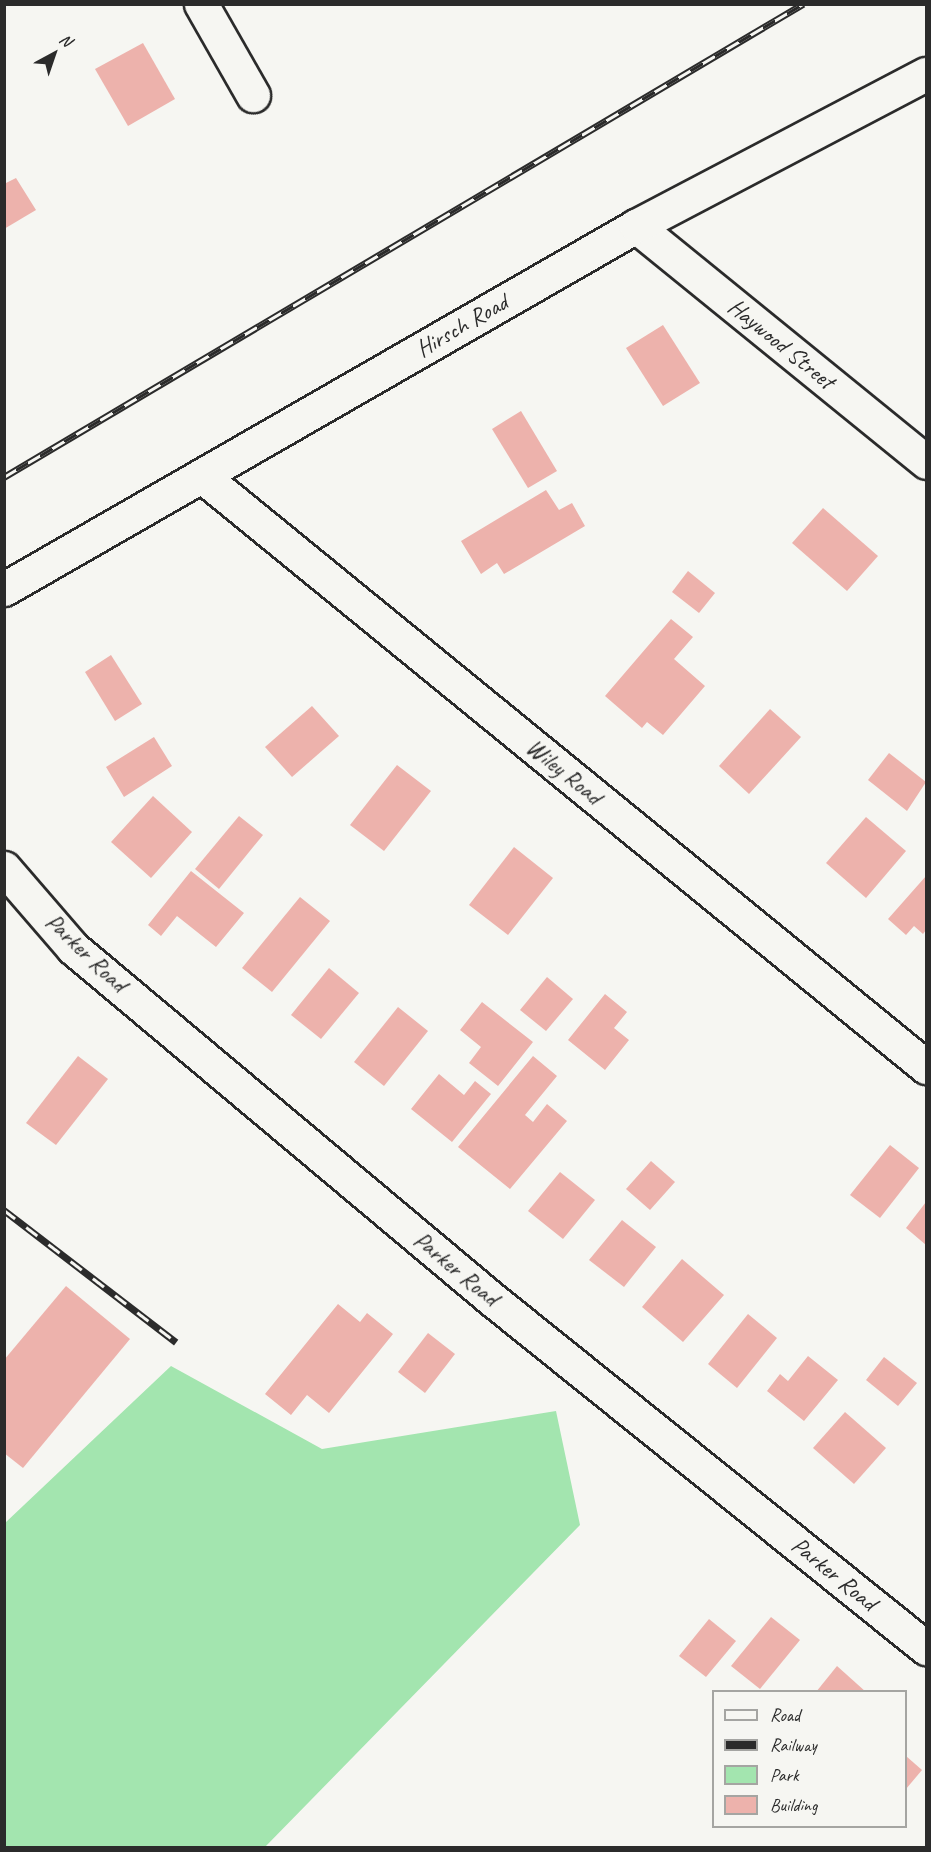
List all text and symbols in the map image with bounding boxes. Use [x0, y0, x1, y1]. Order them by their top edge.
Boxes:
north arrow [24, 24, 84, 84]
text: N [55, 29, 76, 51]
street label: Hirsch Road [411, 288, 513, 364]
street label: Haywood Street [722, 292, 840, 396]
street label: Wiley Road [521, 733, 607, 811]
street label: Parker Road [40, 908, 132, 998]
street label: Parker Road [408, 1226, 504, 1312]
street label: Parker Road [786, 1531, 882, 1617]
legend [712, 1690, 907, 1828]
text: Road [770, 1704, 800, 1726]
text: Railway [770, 1734, 817, 1756]
text: Park [770, 1764, 799, 1786]
text: Building [770, 1794, 817, 1816]

